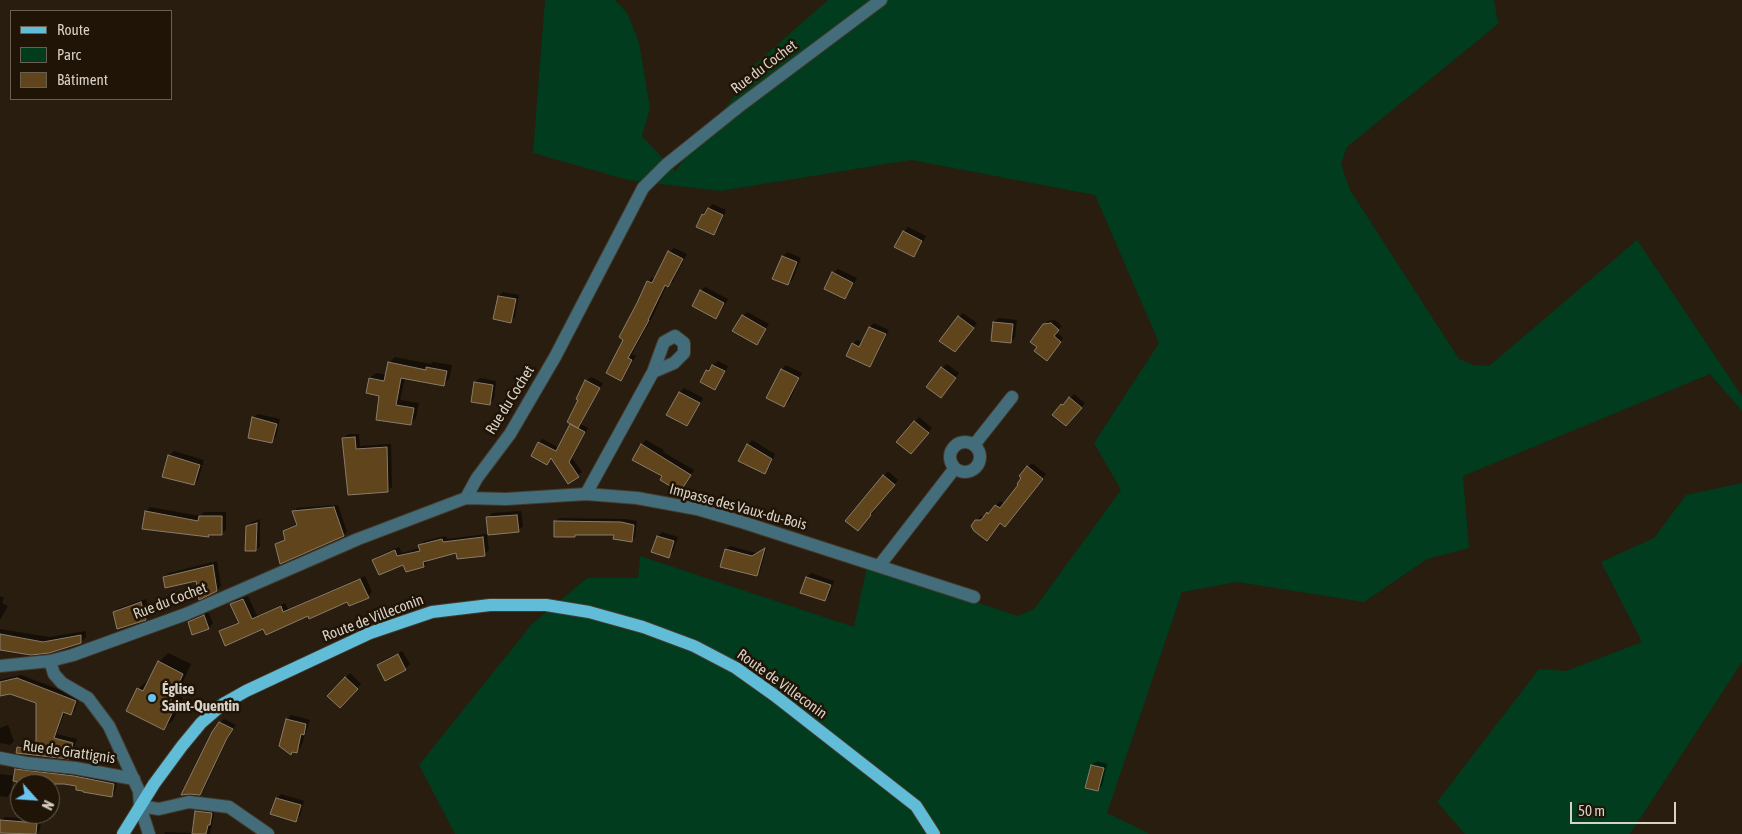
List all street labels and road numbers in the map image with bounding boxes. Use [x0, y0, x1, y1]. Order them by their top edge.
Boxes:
street label: Rue du Cochet [728, 36, 800, 98]
street label: Rue du Cochet [482, 362, 538, 438]
street label: Impasse des Vaux-du-Bois [667, 480, 809, 534]
street label: Rue du Cochet [130, 579, 210, 623]
street label: Route de Villeconin [320, 590, 426, 646]
street label: Route de Villeconin [734, 645, 830, 723]
street label: Rue de Grattignis [22, 737, 116, 767]

